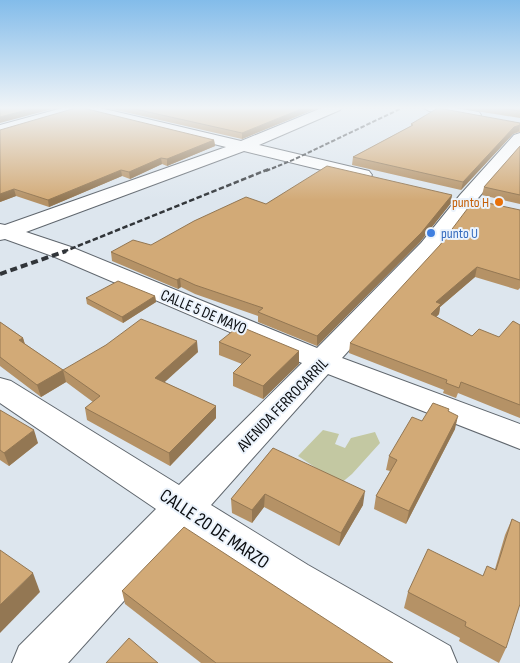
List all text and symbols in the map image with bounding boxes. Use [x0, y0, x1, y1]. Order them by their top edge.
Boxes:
place label: punto H [452, 194, 489, 211]
marker: punto H [493, 196, 505, 208]
place label: punto U [441, 225, 478, 242]
marker: punto U [425, 227, 437, 239]
street label: CALLE 5 DE MAYO [158, 286, 249, 339]
street label: AVENIDA FERROCARRIL [233, 354, 333, 456]
street label: CALLE 20 DE MARZO [155, 484, 273, 574]

